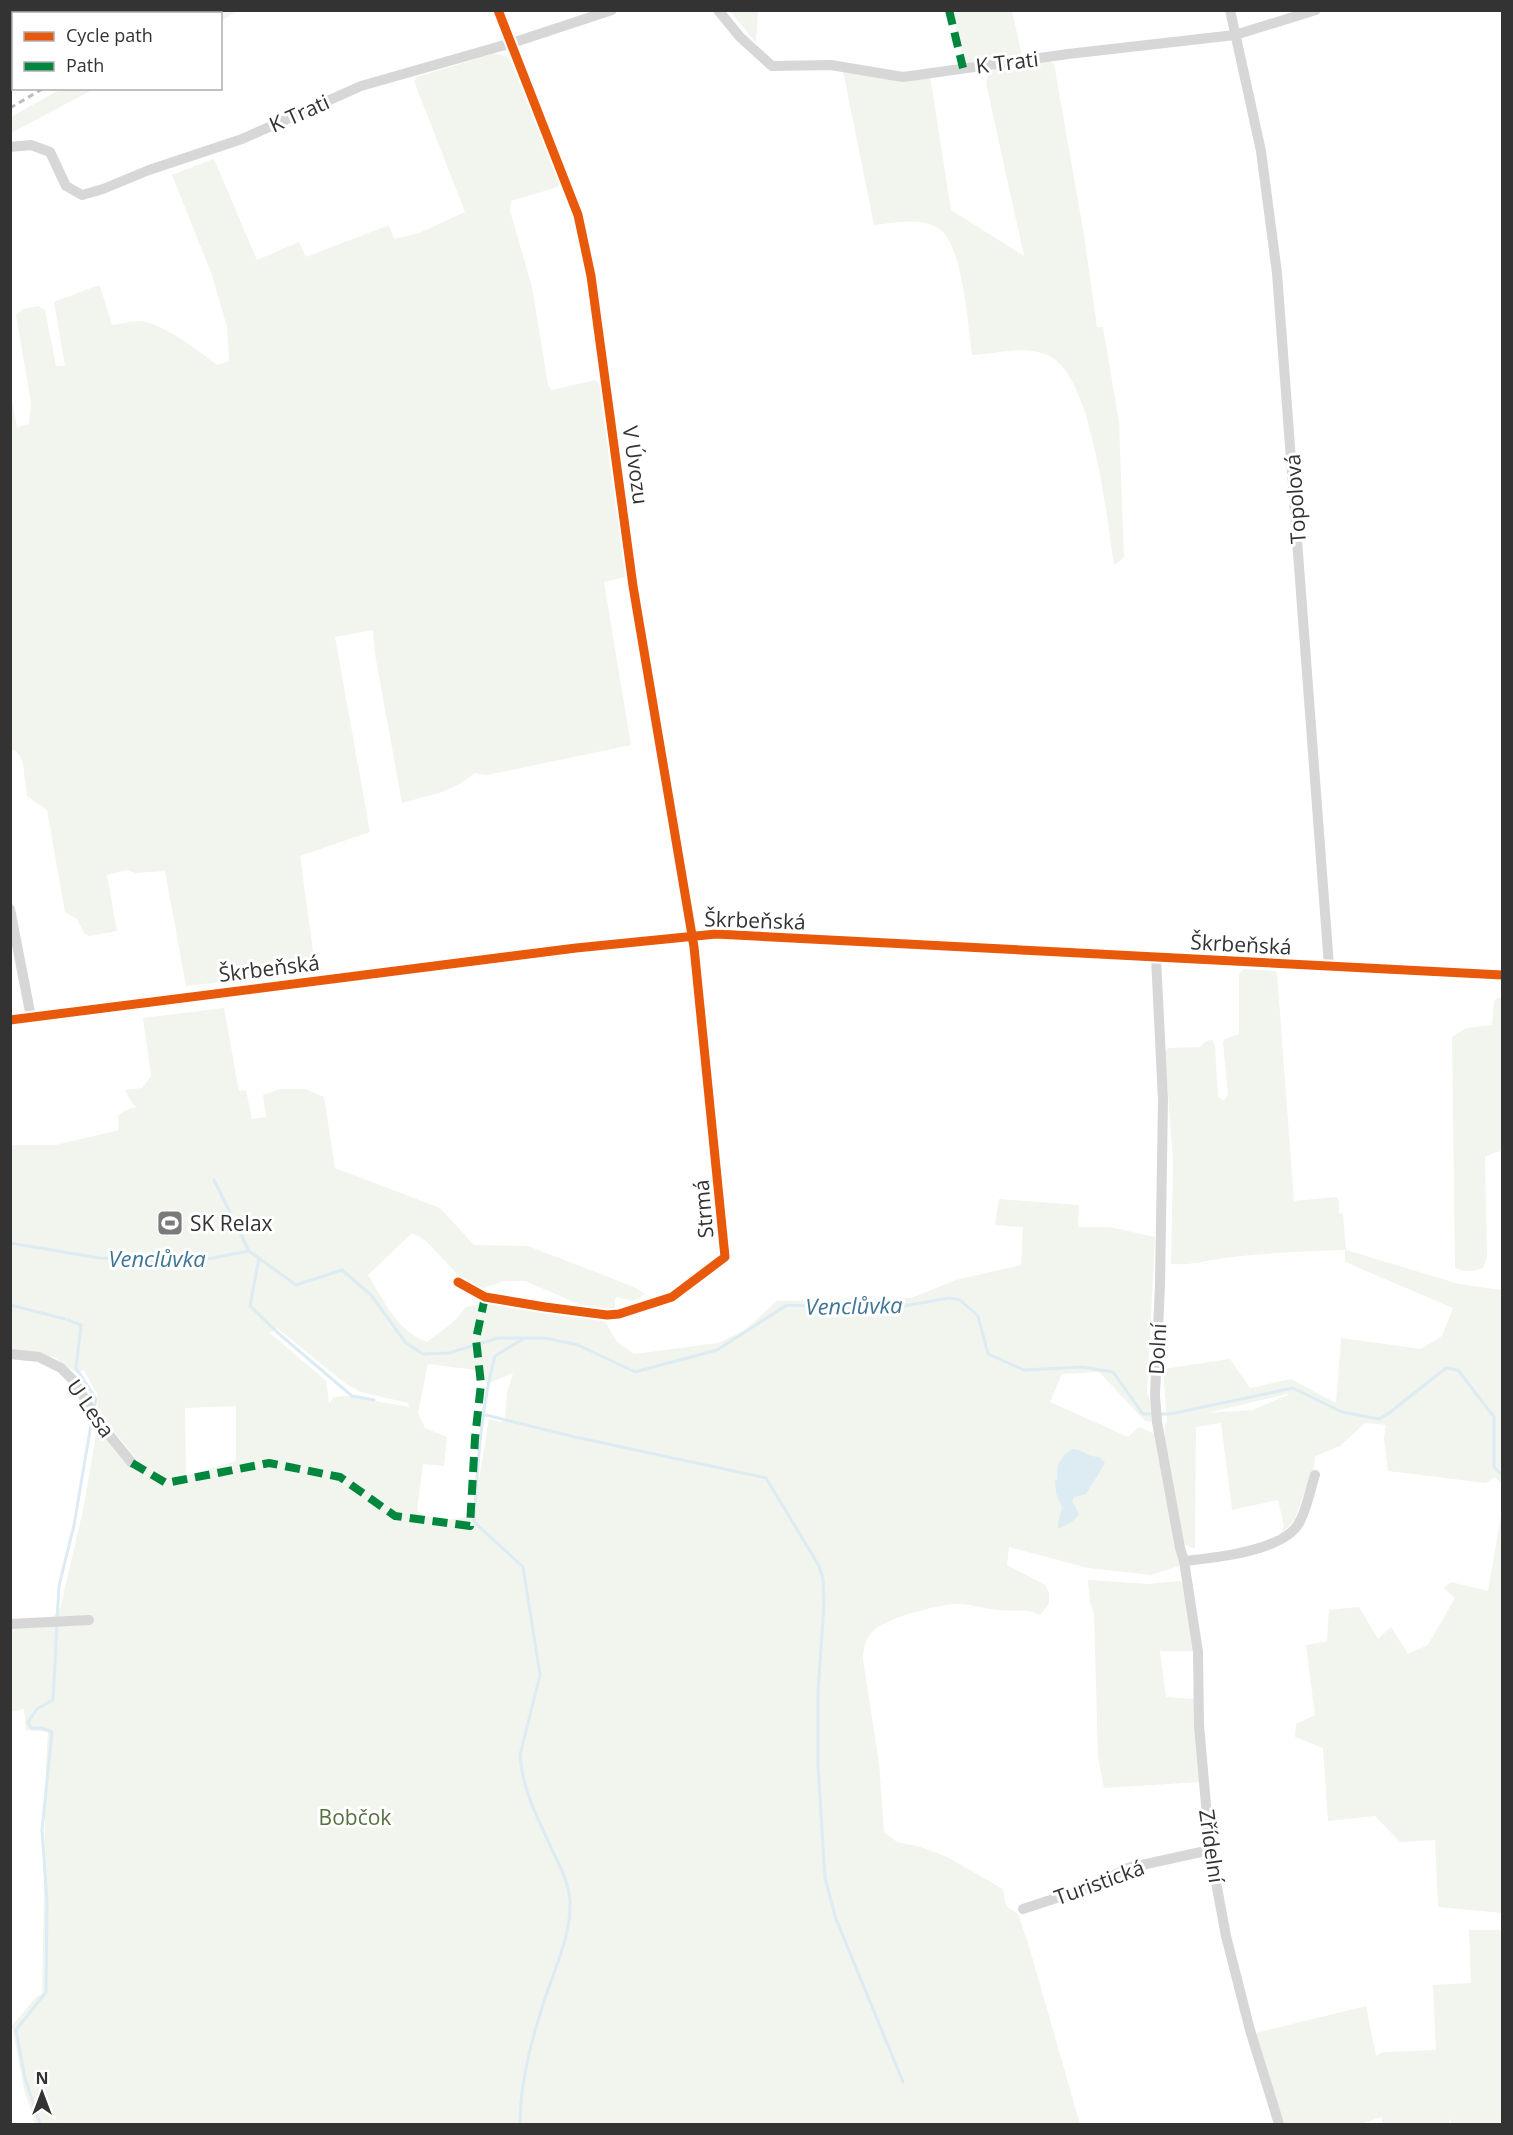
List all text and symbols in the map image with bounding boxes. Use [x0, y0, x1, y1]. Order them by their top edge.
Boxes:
legend [12, 12, 222, 90]
text: Cycle path [66, 23, 153, 47]
street label: K Trati [974, 44, 1040, 80]
text: Path [66, 53, 104, 77]
street label: K Trati [265, 87, 333, 139]
street label: V Úvozu [617, 424, 655, 506]
street label: Topolová [1278, 453, 1312, 545]
street label: Škrbeňská [704, 904, 806, 936]
street label: Škrbeňská [1190, 927, 1292, 961]
street label: Škrbeňská [217, 948, 321, 988]
street label: Strmá [686, 1179, 720, 1239]
sports icon: SK Relax [155, 1208, 185, 1238]
place label: SK Relax [190, 1209, 273, 1237]
water label: Venclůvka [108, 1243, 206, 1273]
water label: Venclůvka [805, 1289, 903, 1321]
street label: Dolní [1142, 1322, 1172, 1375]
street label: U Lesa [61, 1373, 121, 1443]
park label: Bobčok [319, 1803, 391, 1831]
street label: Zřídelní [1193, 1807, 1231, 1885]
street label: Turistická [1050, 1853, 1148, 1911]
north arrow [12, 2063, 72, 2123]
text: N [35, 2067, 49, 2089]

